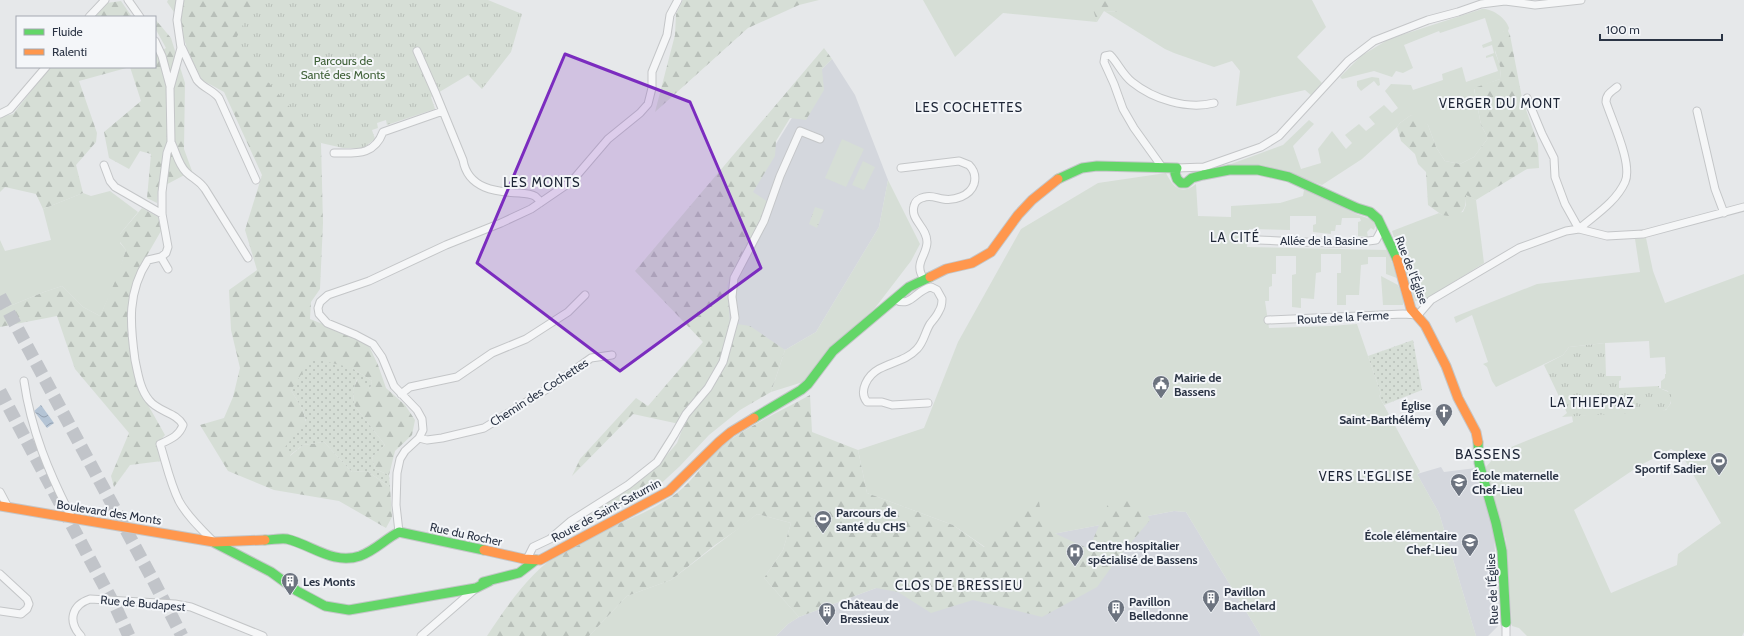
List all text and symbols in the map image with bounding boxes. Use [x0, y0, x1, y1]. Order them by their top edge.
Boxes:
legend [16, 16, 156, 68]
scale bar [1600, 16, 1722, 42]
text: 100 m [1606, 22, 1640, 37]
text: Fluide [52, 24, 83, 39]
text: Ralenti [52, 44, 87, 59]
park label: Parcours de Santé des Monts [301, 53, 385, 82]
district label: VERGER DU MONT [1439, 95, 1561, 111]
district label: LES COCHETTES [915, 99, 1023, 115]
district label: LES MONTS [503, 174, 581, 190]
district label: LA CITÉ [1210, 228, 1260, 245]
street label: Allée de la Basine [1280, 233, 1368, 248]
street label: Rue de l'Église [1392, 234, 1432, 306]
street label: Route de la Ferme [1297, 307, 1389, 327]
street label: Chemin des Cochettes [487, 355, 591, 429]
place label: Mairie de Bassens [1174, 370, 1222, 399]
public building icon: Mairie de Bassens [1151, 374, 1171, 399]
district label: LA THIEPPAZ [1550, 394, 1634, 410]
place label: Église Saint-Barthélémy [1339, 398, 1432, 427]
church icon: Église Saint-Barthélémy [1434, 402, 1454, 427]
district label: BASSENS [1455, 445, 1521, 463]
place label: Complexe Sportif Sadier [1635, 447, 1706, 476]
sports icon: Complexe Sportif Sadier [1709, 451, 1729, 476]
district label: VERS L'EGLISE [1319, 468, 1413, 484]
place label: École maternelle Chef-Lieu [1472, 468, 1559, 497]
school or university icon: École maternelle Chef-Lieu [1449, 472, 1469, 497]
street label: Route de Saint-Saturnin [549, 475, 664, 545]
street label: Boulevard des Monts [56, 496, 162, 528]
place label: Parcours de santé du CHS [836, 505, 906, 534]
sports icon: Parcours de santé du CHS [813, 509, 833, 534]
street label: Rue du Rocher [429, 519, 504, 549]
place label: École élémentaire Chef-Lieu [1364, 528, 1457, 557]
school or university icon: École élémentaire Chef-Lieu [1460, 532, 1480, 557]
place label: Centre hospitalier spécialisé de Bassens [1088, 538, 1198, 567]
hospital icon: Centre hospitalier spécialisé de Bassens [1065, 542, 1085, 567]
street label: Rue de l'Église [1483, 553, 1501, 625]
building icon: Les Monts [280, 571, 300, 596]
place label: Les Monts [303, 574, 355, 589]
district label: CLOS DE BRESSIEU [895, 577, 1023, 593]
place label: Pavillon Bachelard [1224, 584, 1276, 613]
building icon: Pavillon Bachelard [1201, 588, 1221, 613]
street label: Rue de Budapest [100, 592, 186, 614]
place label: Pavillon Belledonne [1129, 594, 1188, 623]
place label: Château de Bressieux [840, 597, 898, 626]
building icon: Pavillon Belledonne [1106, 598, 1126, 623]
building icon: Château de Bressieux [817, 601, 837, 626]

